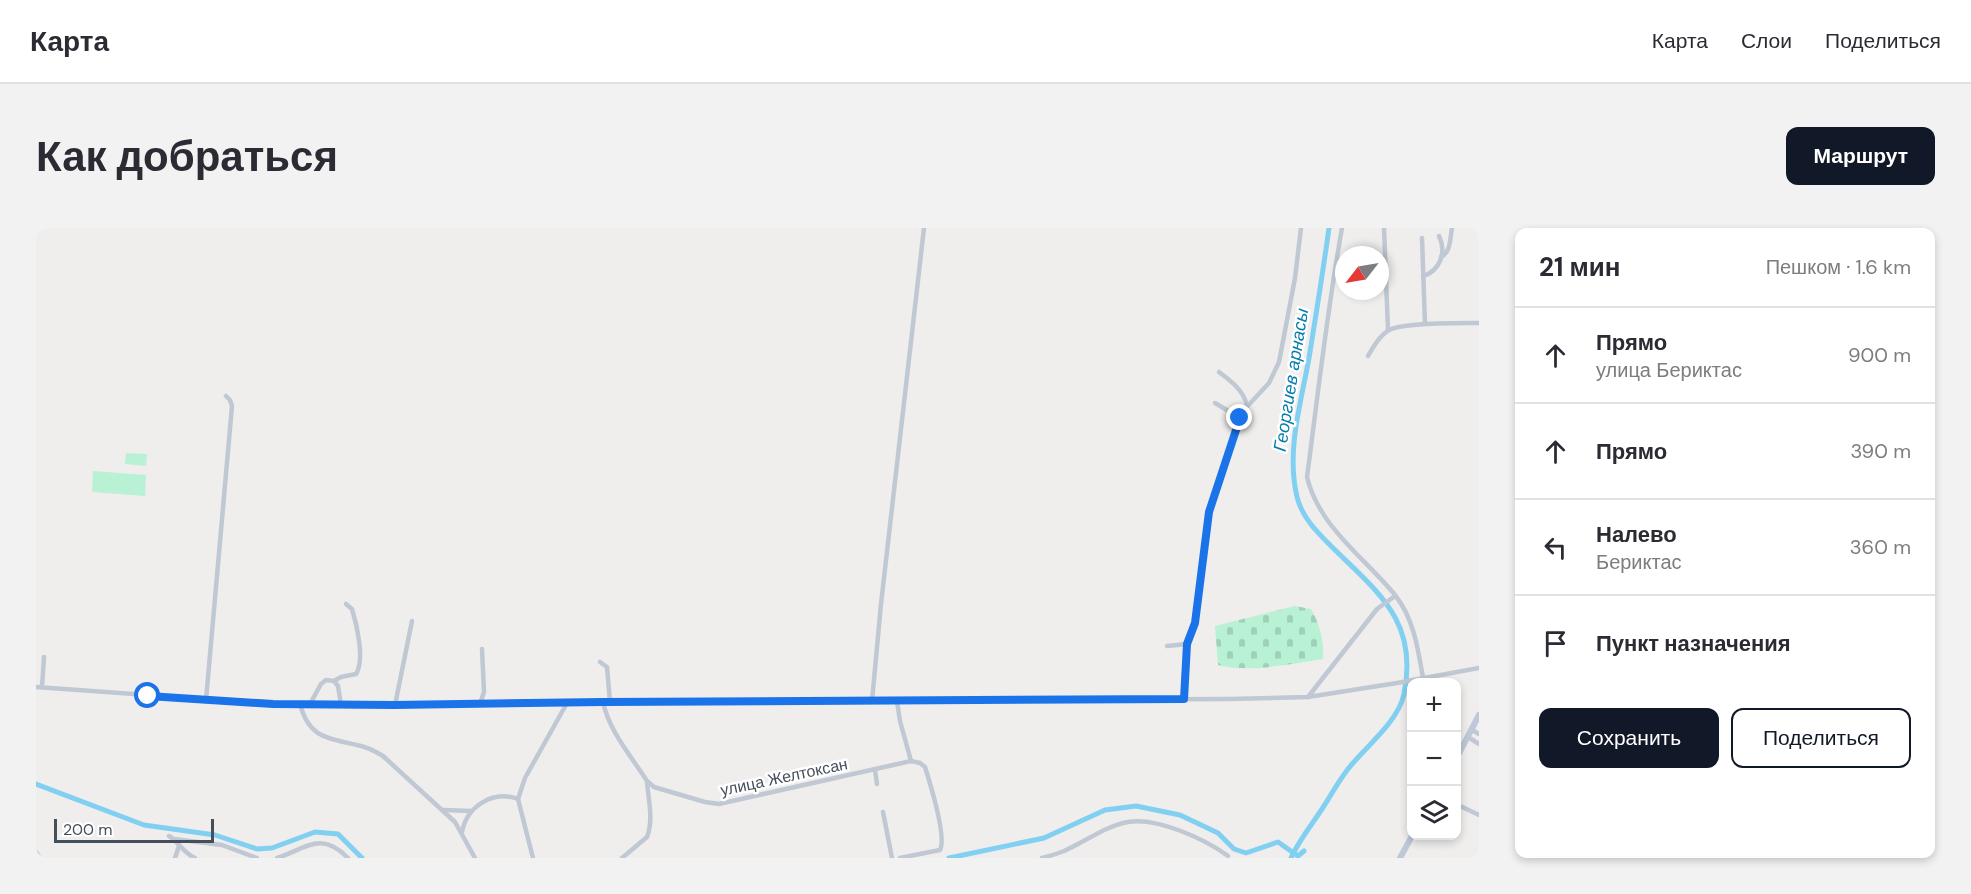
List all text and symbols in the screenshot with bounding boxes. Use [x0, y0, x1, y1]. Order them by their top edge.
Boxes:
text: Карта [30, 23, 109, 60]
text: Карта [1652, 27, 1708, 55]
text: Слои [1741, 27, 1792, 55]
text: Поделиться [1825, 27, 1941, 55]
button: Маршрут [1786, 127, 1935, 185]
text: Как добраться [36, 129, 338, 184]
north arrow [1335, 246, 1389, 300]
text: 21 мин [1539, 250, 1621, 284]
text: Пешком · 1.6 km [1766, 254, 1911, 280]
water label: Георгиев арнасы [1268, 307, 1314, 453]
text: Прямо [1596, 328, 1667, 357]
icon: ahead [1539, 339, 1572, 372]
text: 900 m [1848, 342, 1911, 368]
text: улица Бериктас [1596, 357, 1742, 383]
route end [1226, 404, 1252, 430]
icon: ahead [1539, 435, 1572, 468]
text: Прямо [1596, 437, 1667, 466]
text: 390 m [1850, 438, 1911, 464]
text: Налево [1596, 520, 1677, 549]
icon: left [1539, 531, 1572, 564]
text: 360 m [1850, 534, 1911, 560]
text: Бериктас [1596, 549, 1682, 575]
icon: arrive [1539, 627, 1572, 660]
text: Пункт назначения [1596, 629, 1791, 658]
map controls [1407, 678, 1461, 840]
button: + [1407, 678, 1461, 732]
route start [134, 682, 160, 708]
button: Сохранить [1539, 708, 1719, 768]
button: Поделиться [1731, 708, 1911, 768]
button: − [1407, 732, 1461, 786]
street label: улица Желтоксан [718, 753, 850, 801]
button: layers [1407, 786, 1461, 840]
scale bar [54, 816, 214, 844]
text: 200 m [63, 819, 112, 840]

